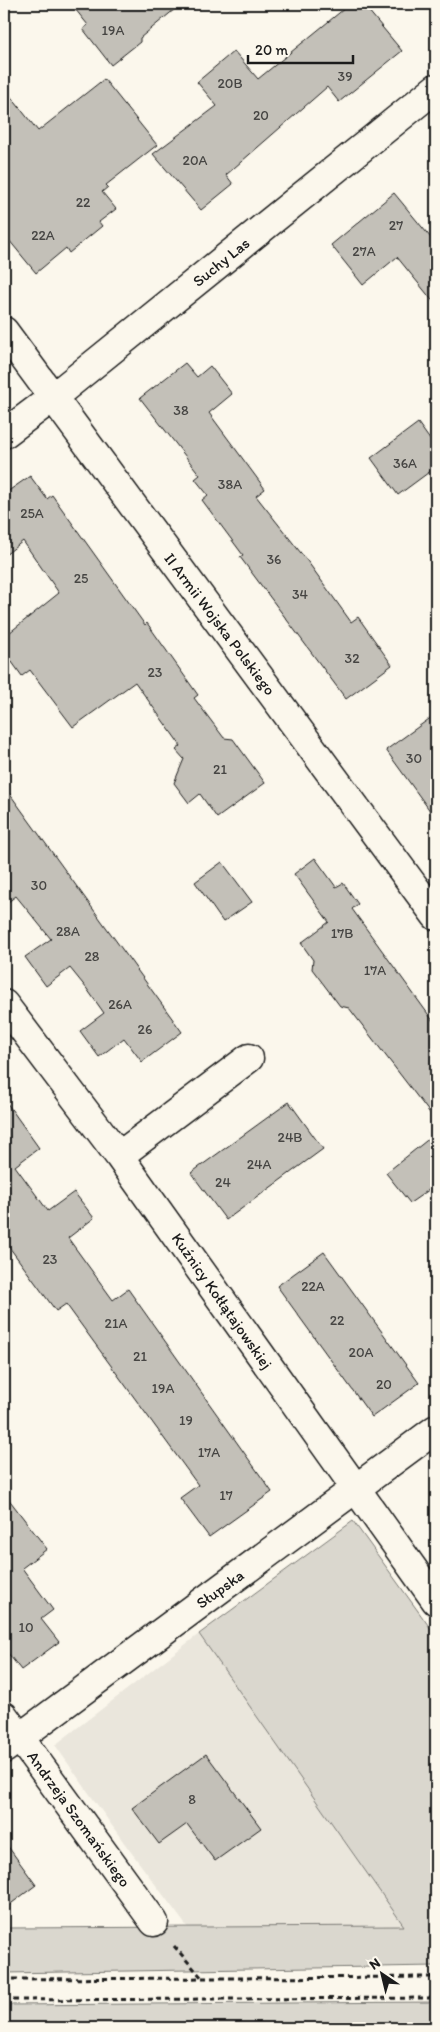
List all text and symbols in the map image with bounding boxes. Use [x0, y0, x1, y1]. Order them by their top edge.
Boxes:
house number: 19A [102, 22, 124, 39]
scale bar [248, 32, 352, 64]
text: 20 m [255, 41, 289, 59]
house number: 39 [338, 68, 352, 85]
house number: 20B [217, 75, 243, 92]
house number: 20 [253, 107, 269, 124]
house number: 20A [183, 152, 208, 169]
house number: 22 [76, 194, 91, 211]
house number: 27 [389, 217, 403, 234]
house number: 22A [31, 227, 55, 244]
street label: Suchy Las [189, 233, 253, 291]
house number: 27A [352, 243, 376, 260]
house number: 38 [173, 402, 189, 419]
house number: 36A [393, 455, 417, 472]
house number: 38A [218, 476, 242, 493]
house number: 25A [20, 505, 44, 522]
street label: II Armii Wojska Polskiego [160, 549, 280, 699]
house number: 36 [266, 551, 282, 568]
house number: 25 [74, 570, 88, 587]
house number: 34 [292, 586, 309, 603]
house number: 32 [345, 650, 360, 667]
house number: 23 [148, 664, 163, 681]
house number: 30 [406, 750, 422, 767]
house number: 21 [213, 761, 227, 778]
house number: 30 [31, 877, 47, 894]
house number: 28A [56, 923, 80, 940]
house number: 17B [331, 925, 353, 942]
house number: 28 [84, 948, 100, 965]
house number: 17A [364, 962, 386, 979]
house number: 26A [108, 996, 132, 1013]
house number: 26 [138, 1021, 152, 1038]
house number: 24B [278, 1129, 302, 1146]
house number: 24A [247, 1156, 271, 1173]
house number: 24 [215, 1174, 231, 1191]
street label: Kuźnicy Kołłątajowskiej [168, 1229, 276, 1373]
house number: 23 [43, 1251, 58, 1268]
house number: 22A [301, 1278, 325, 1295]
house number: 22 [330, 1312, 345, 1329]
house number: 21A [105, 1315, 127, 1332]
house number: 20A [349, 1344, 374, 1361]
house number: 21 [133, 1348, 147, 1365]
house number: 20 [376, 1376, 392, 1393]
house number: 19A [152, 1380, 174, 1397]
house number: 19 [179, 1412, 193, 1429]
house number: 17A [198, 1444, 220, 1461]
house number: 17 [219, 1487, 233, 1504]
street label: Słupska [193, 1565, 248, 1613]
house number: 10 [18, 1619, 34, 1636]
street label: Andrzeja Szomańskiego [23, 1747, 135, 1891]
house number: 8 [188, 1791, 196, 1808]
north arrow [358, 1950, 408, 2000]
text: N [366, 1954, 384, 1973]

